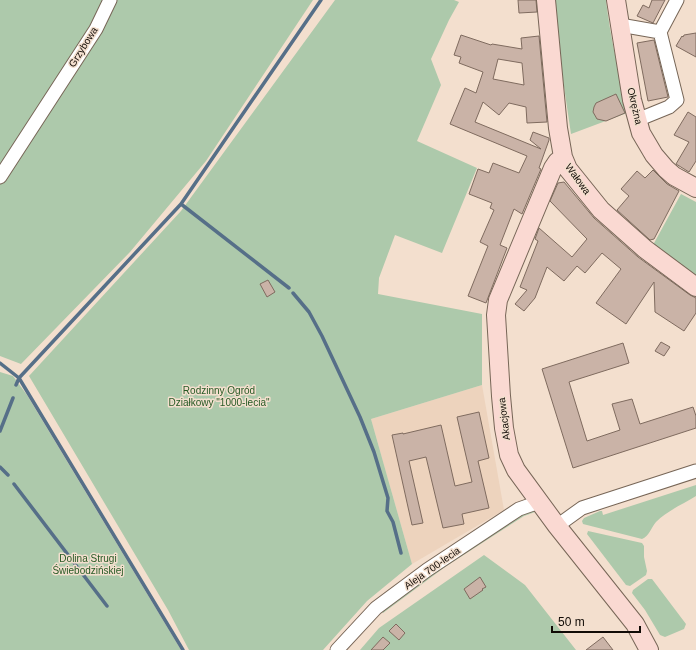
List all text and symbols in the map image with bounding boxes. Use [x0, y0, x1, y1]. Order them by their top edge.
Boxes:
street label: Grzybowa [66, 25, 100, 69]
street label: Okrężna [625, 86, 645, 126]
street label: Wałowa [563, 162, 593, 197]
park label: Rodzinny Ogród Działkowy "1000-lecia" [168, 385, 270, 408]
street label: Akacjowa [496, 397, 512, 441]
street label: Aleja 700-lecia [402, 544, 462, 591]
park label: Dolina Strugi Świebodzińskiej [52, 553, 124, 576]
scale bar [552, 608, 640, 634]
text: 50 m [558, 615, 585, 629]

